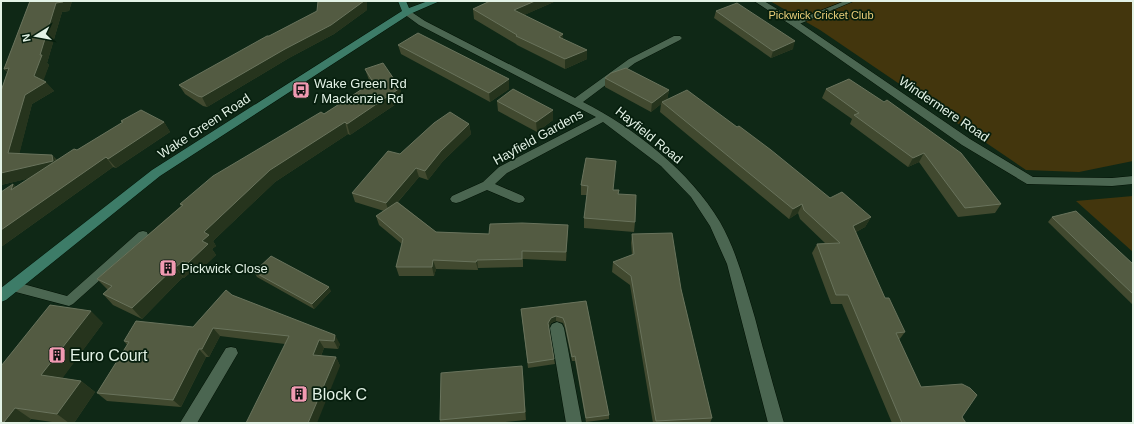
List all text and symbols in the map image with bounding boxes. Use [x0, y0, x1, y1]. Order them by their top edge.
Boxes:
park label: Pickwick Cricket Club [768, 9, 874, 21]
north arrow [16, 16, 56, 56]
text: N [20, 33, 33, 43]
street label: Windermere Road [896, 73, 992, 145]
place label: Wake Green Rd / Mackenzie Rd [314, 76, 407, 106]
bus stop icon: Wake Green Rd / Mackenzie Rd [291, 80, 311, 100]
street label: Wake Green Road [155, 91, 253, 161]
street label: Hayfield Road [613, 103, 685, 167]
street label: Hayfield Gardens [490, 106, 586, 168]
building icon: Pickwick Close [158, 258, 178, 278]
place label: Pickwick Close [181, 261, 268, 276]
building icon: Euro Court [47, 345, 67, 365]
place label: Euro Court [70, 347, 148, 364]
building icon: Block C [289, 384, 309, 404]
place label: Block C [312, 386, 367, 403]

